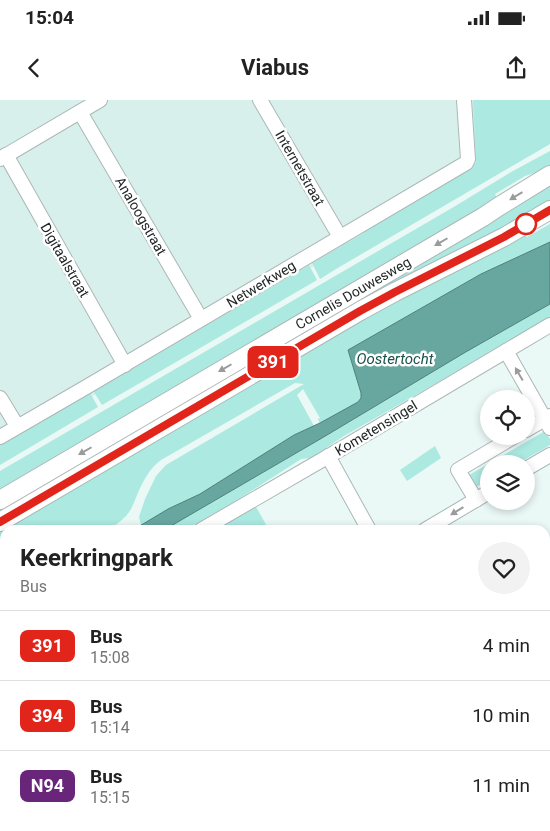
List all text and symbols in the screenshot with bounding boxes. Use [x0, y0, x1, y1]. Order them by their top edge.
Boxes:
text: 15:04 [25, 6, 74, 29]
icon: back [20, 54, 48, 82]
icon: share [502, 54, 530, 82]
text: Viabus [241, 55, 309, 80]
street label: Internetstraat [272, 128, 328, 209]
street label: Analoogstraat [112, 174, 170, 258]
one-way arrow [509, 191, 522, 200]
unlabelled marker [515, 213, 537, 235]
street label: Digitaalstraat [37, 220, 93, 300]
one-way arrow [434, 238, 447, 247]
street label: Cornelis Douwesweg [293, 253, 413, 333]
street label: Netwerkweg [224, 257, 298, 311]
line badge: 391 [244, 346, 302, 378]
water label: Oostertocht [357, 350, 434, 368]
text: 391 [258, 351, 288, 372]
one-way arrow [218, 364, 231, 373]
one-way arrow [515, 368, 524, 381]
map controls [480, 390, 535, 510]
button: locate [480, 390, 535, 445]
street label: Kometensingel [332, 397, 420, 459]
one-way arrow [78, 446, 91, 455]
button: layers [480, 455, 535, 510]
one-way arrow [451, 506, 464, 515]
button: heart [478, 542, 530, 594]
text: Keerkringpark [20, 544, 173, 572]
text: Bus [20, 577, 47, 596]
text: Bus [90, 625, 123, 648]
text: 4 min [483, 634, 530, 657]
text: 391 [32, 635, 63, 656]
text: 15:08 [90, 648, 130, 667]
text: Bus [90, 695, 123, 718]
text: 10 min [472, 704, 530, 727]
text: 394 [32, 705, 63, 726]
text: 15:14 [90, 718, 130, 737]
text: Bus [90, 765, 123, 788]
text: 11 min [472, 774, 530, 797]
text: N94 [31, 775, 64, 796]
text: 15:15 [90, 788, 130, 807]

